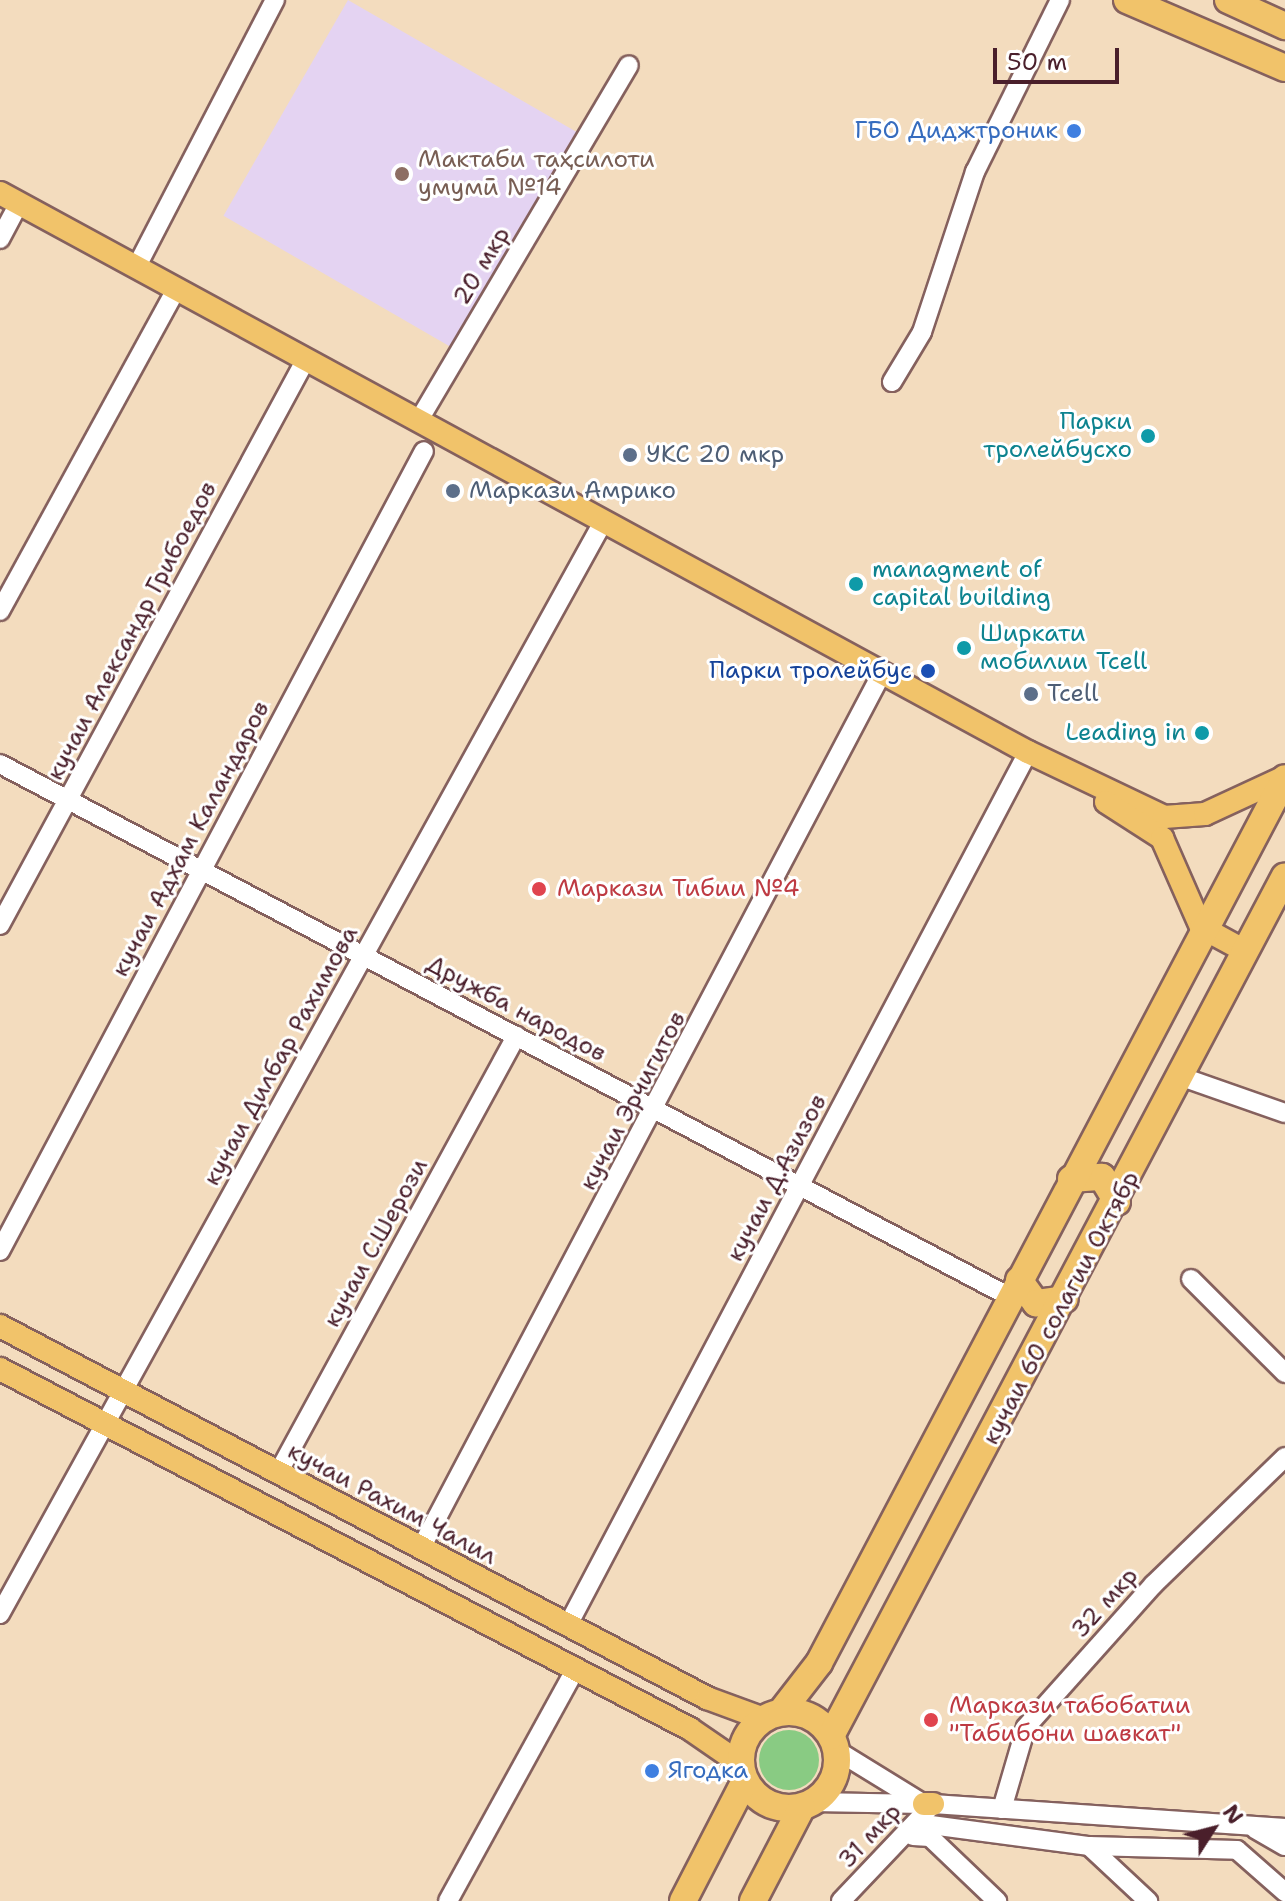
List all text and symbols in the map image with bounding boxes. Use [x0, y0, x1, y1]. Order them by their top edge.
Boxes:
scale bar [997, 32, 1123, 82]
text: 50 m [1007, 46, 1067, 78]
place label: ГБО Диджтроник [854, 117, 1058, 145]
marker: ГБО Диджтроник [1065, 122, 1083, 140]
place label: Мактаби таҳсилоти умумӣ №14 [418, 146, 655, 202]
marker: Мактаби таҳсилоти умумӣ №14 [393, 165, 411, 183]
street label: 20 мкр [447, 222, 517, 310]
place label: Парки тролейбусхо [983, 408, 1132, 464]
marker: Парки тролейбусхо [1139, 427, 1157, 445]
place label: УКС 20 мкр [646, 441, 784, 469]
marker: УКС 20 мкр [621, 446, 639, 464]
street label: кучаи Александр Грибоедов [41, 477, 223, 785]
place label: Маркази Амрико [469, 477, 676, 505]
marker: Маркази Амрико [444, 482, 462, 500]
place label: managment of capital building [872, 556, 1051, 612]
marker: managment of capital building [847, 575, 865, 593]
place label: Ширкати мобилии Tcell [980, 620, 1147, 676]
marker: Ширкати мобилии Tcell [955, 639, 973, 657]
place label: Парки тролейбус [709, 657, 912, 685]
marker: Парки тролейбус [919, 662, 937, 680]
place label: Tcell [1047, 680, 1098, 708]
marker: Tcell [1022, 685, 1040, 703]
street label: кучаи Адхам Каландаров [106, 696, 276, 982]
place label: Leading in [1065, 719, 1186, 747]
marker: Leading in [1193, 724, 1211, 742]
place label: Маркази Тибии №4 [557, 875, 800, 903]
marker: Маркази Тибии №4 [528, 878, 550, 900]
street label: кучаи Дилбар Рахимова [198, 921, 364, 1191]
street label: Дружба народов [421, 950, 611, 1068]
street label: кучаи Эрчигитов [574, 1007, 692, 1195]
street label: кучаи Д.Азизов [721, 1090, 833, 1266]
street label: кучаи С.Шерози [318, 1154, 434, 1332]
street label: кучаи 60 солагии Октябр [977, 1166, 1145, 1450]
street label: кучаи Рахим Чалил [283, 1437, 501, 1571]
street label: 32 мкр [1066, 1562, 1144, 1644]
place label: Маркази табобатии "Табибони шавкат" [949, 1692, 1190, 1748]
marker: Маркази табобатии "Табибони шавкат" [920, 1709, 942, 1731]
place label: Ягодка [668, 1757, 748, 1785]
marker: Ягодка [643, 1762, 661, 1780]
north arrow [1173, 1789, 1253, 1869]
street label: 31 мкр [833, 1797, 907, 1875]
text: N [1216, 1799, 1250, 1830]

